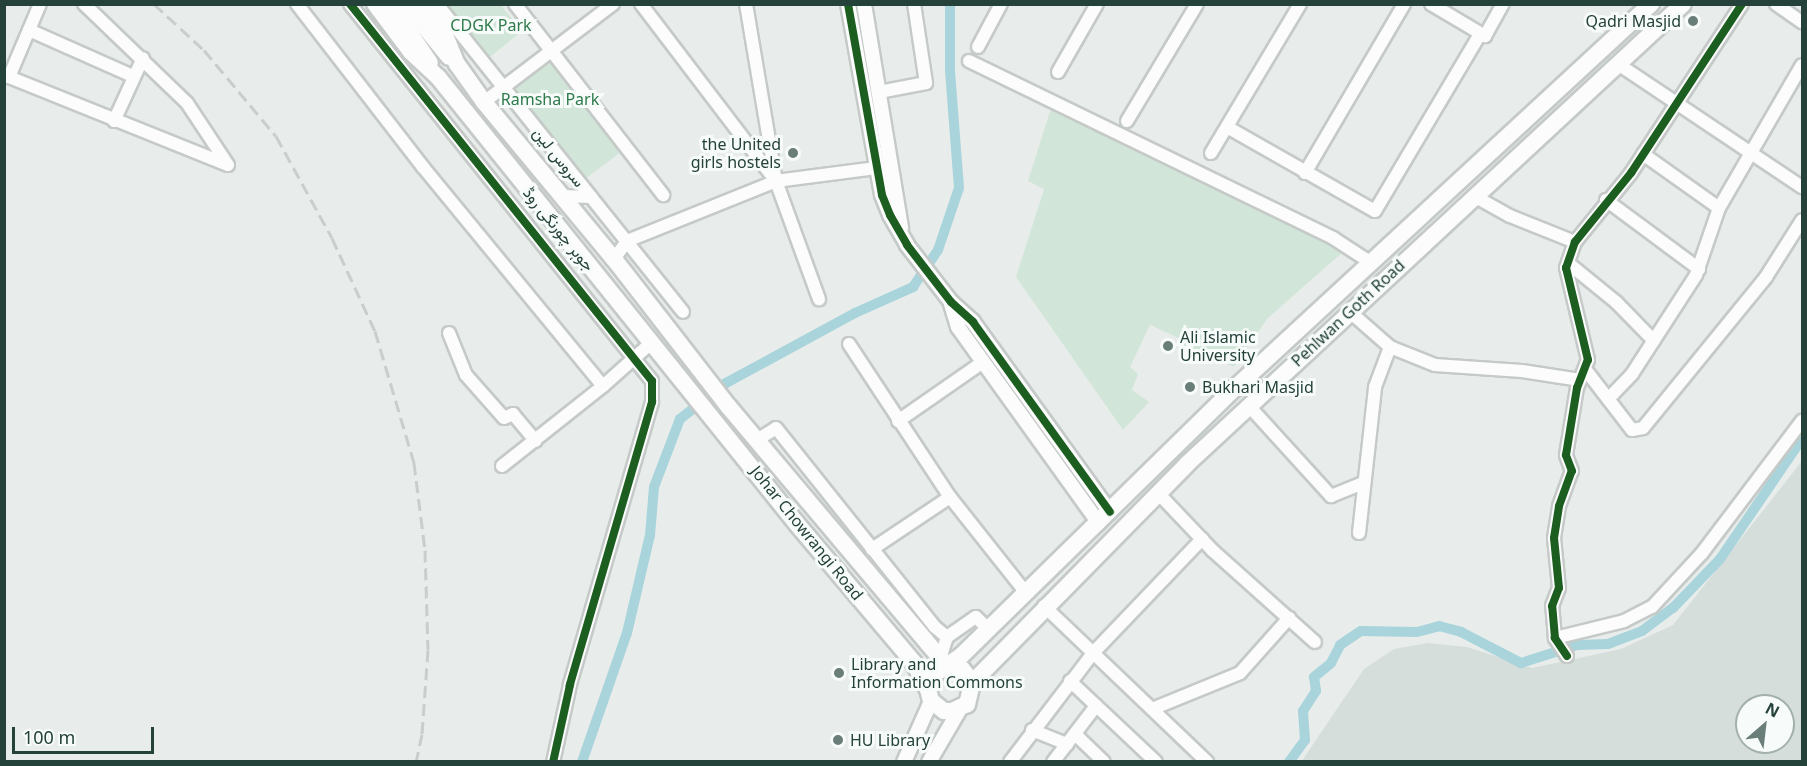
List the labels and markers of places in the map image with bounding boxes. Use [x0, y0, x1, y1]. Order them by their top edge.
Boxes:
place label: Qadri Masjid [1586, 11, 1681, 31]
marker: Qadri Masjid [1686, 14, 1700, 28]
place label: the United girls hostels [691, 134, 781, 172]
marker: the United girls hostels [786, 146, 800, 160]
place label: Ali Islamic University [1180, 327, 1256, 365]
marker: Ali Islamic University [1161, 339, 1175, 353]
place label: Bukhari Masjid [1202, 377, 1314, 397]
marker: Bukhari Masjid [1183, 380, 1197, 394]
place label: Library and Information Commons [851, 654, 1023, 692]
marker: Library and Information Commons [832, 666, 846, 680]
place label: HU Library [850, 730, 930, 750]
marker: HU Library [831, 733, 845, 747]

